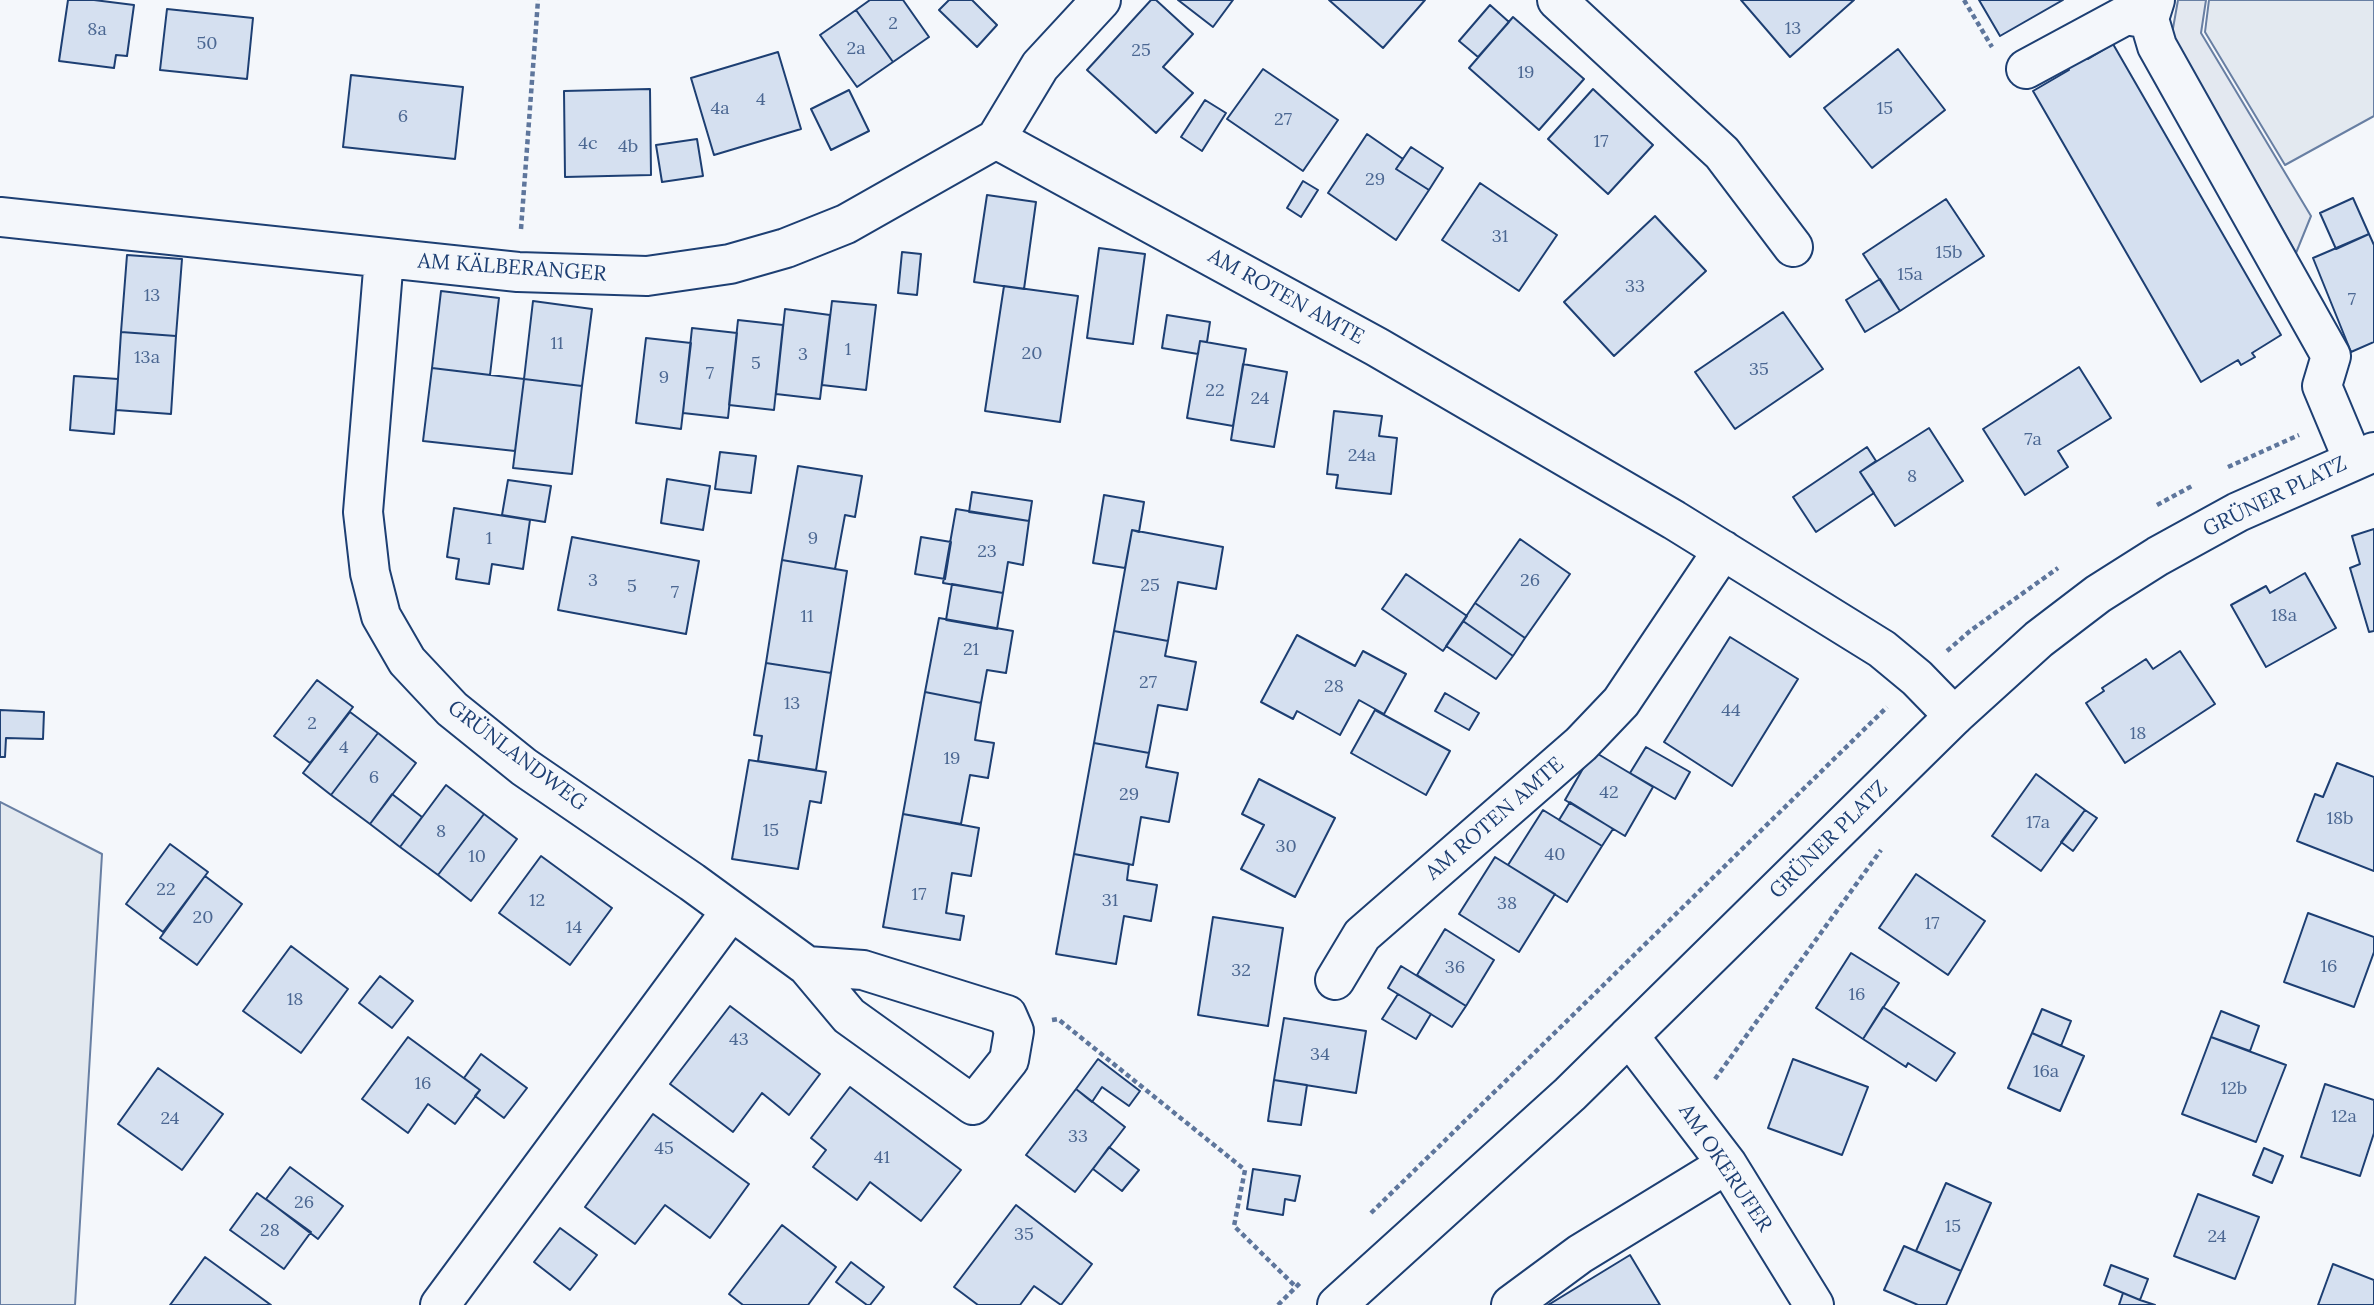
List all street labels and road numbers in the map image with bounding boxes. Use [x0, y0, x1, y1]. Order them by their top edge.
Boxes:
street label: AM ROTEN AMTE [1204, 244, 1368, 350]
street label: AM KÄLBERANGER [417, 249, 607, 287]
street label: GRÜNER PLATZ [2199, 451, 2351, 543]
street label: GRÜNLANDWEG [442, 695, 592, 817]
street label: AM ROTEN AMTE [1421, 752, 1569, 886]
street label: GRÜNER PLATZ [1765, 776, 1893, 904]
street label: AM OKERUFER [1673, 1099, 1777, 1237]

